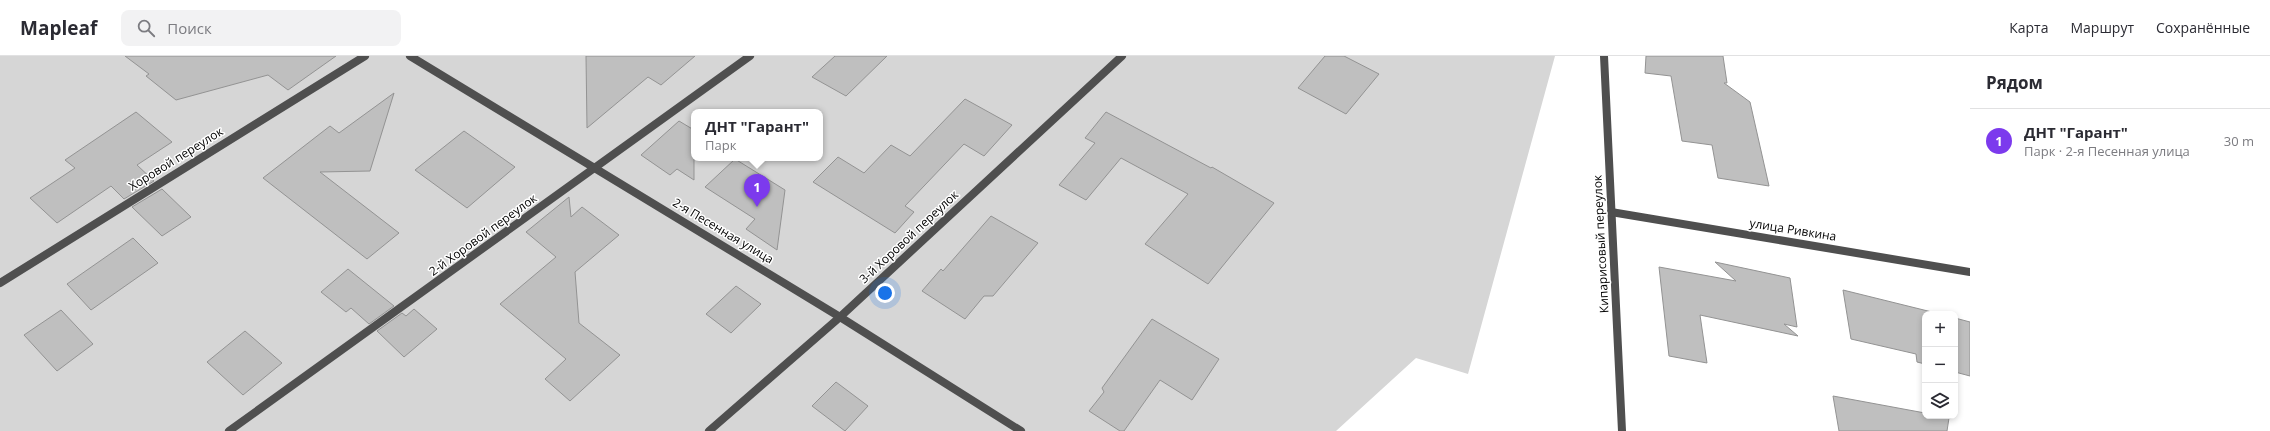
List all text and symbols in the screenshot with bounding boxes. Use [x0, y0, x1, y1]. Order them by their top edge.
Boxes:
search box [121, 10, 401, 46]
text: Mapleaf [20, 15, 97, 41]
icon: search [135, 17, 157, 39]
text: Поиск [167, 18, 212, 38]
text: Карта [2009, 18, 2048, 37]
text: Маршрут [2070, 18, 2134, 37]
text: Сохранённые [2156, 18, 2250, 37]
text: Рядом [1986, 71, 2043, 94]
popup [691, 109, 823, 161]
text: ДНТ "Гарант" [705, 116, 809, 136]
street label: Хоровой переулок [125, 122, 227, 194]
text: ДНТ "Гарант" [2024, 122, 2128, 142]
text: 1 [1995, 132, 2003, 150]
text: 30 m [2224, 132, 2254, 150]
text: Парк [705, 136, 736, 154]
text: Парк · 2-я Песенная улица [2024, 142, 2190, 160]
pin: 1 [744, 174, 770, 207]
street label: Кипарисовый переулок [1588, 174, 1613, 314]
street label: 3-й Хоровой переулок [855, 186, 962, 287]
street label: 2-й Хоровой переулок [425, 189, 541, 280]
street label: 2-я Песенная улица [670, 194, 777, 267]
street label: улица Ривкина [1748, 214, 1838, 245]
your location [875, 283, 895, 303]
map controls [1922, 311, 1958, 419]
button: + [1922, 311, 1958, 347]
button: − [1922, 347, 1958, 383]
button: layers [1922, 383, 1958, 419]

